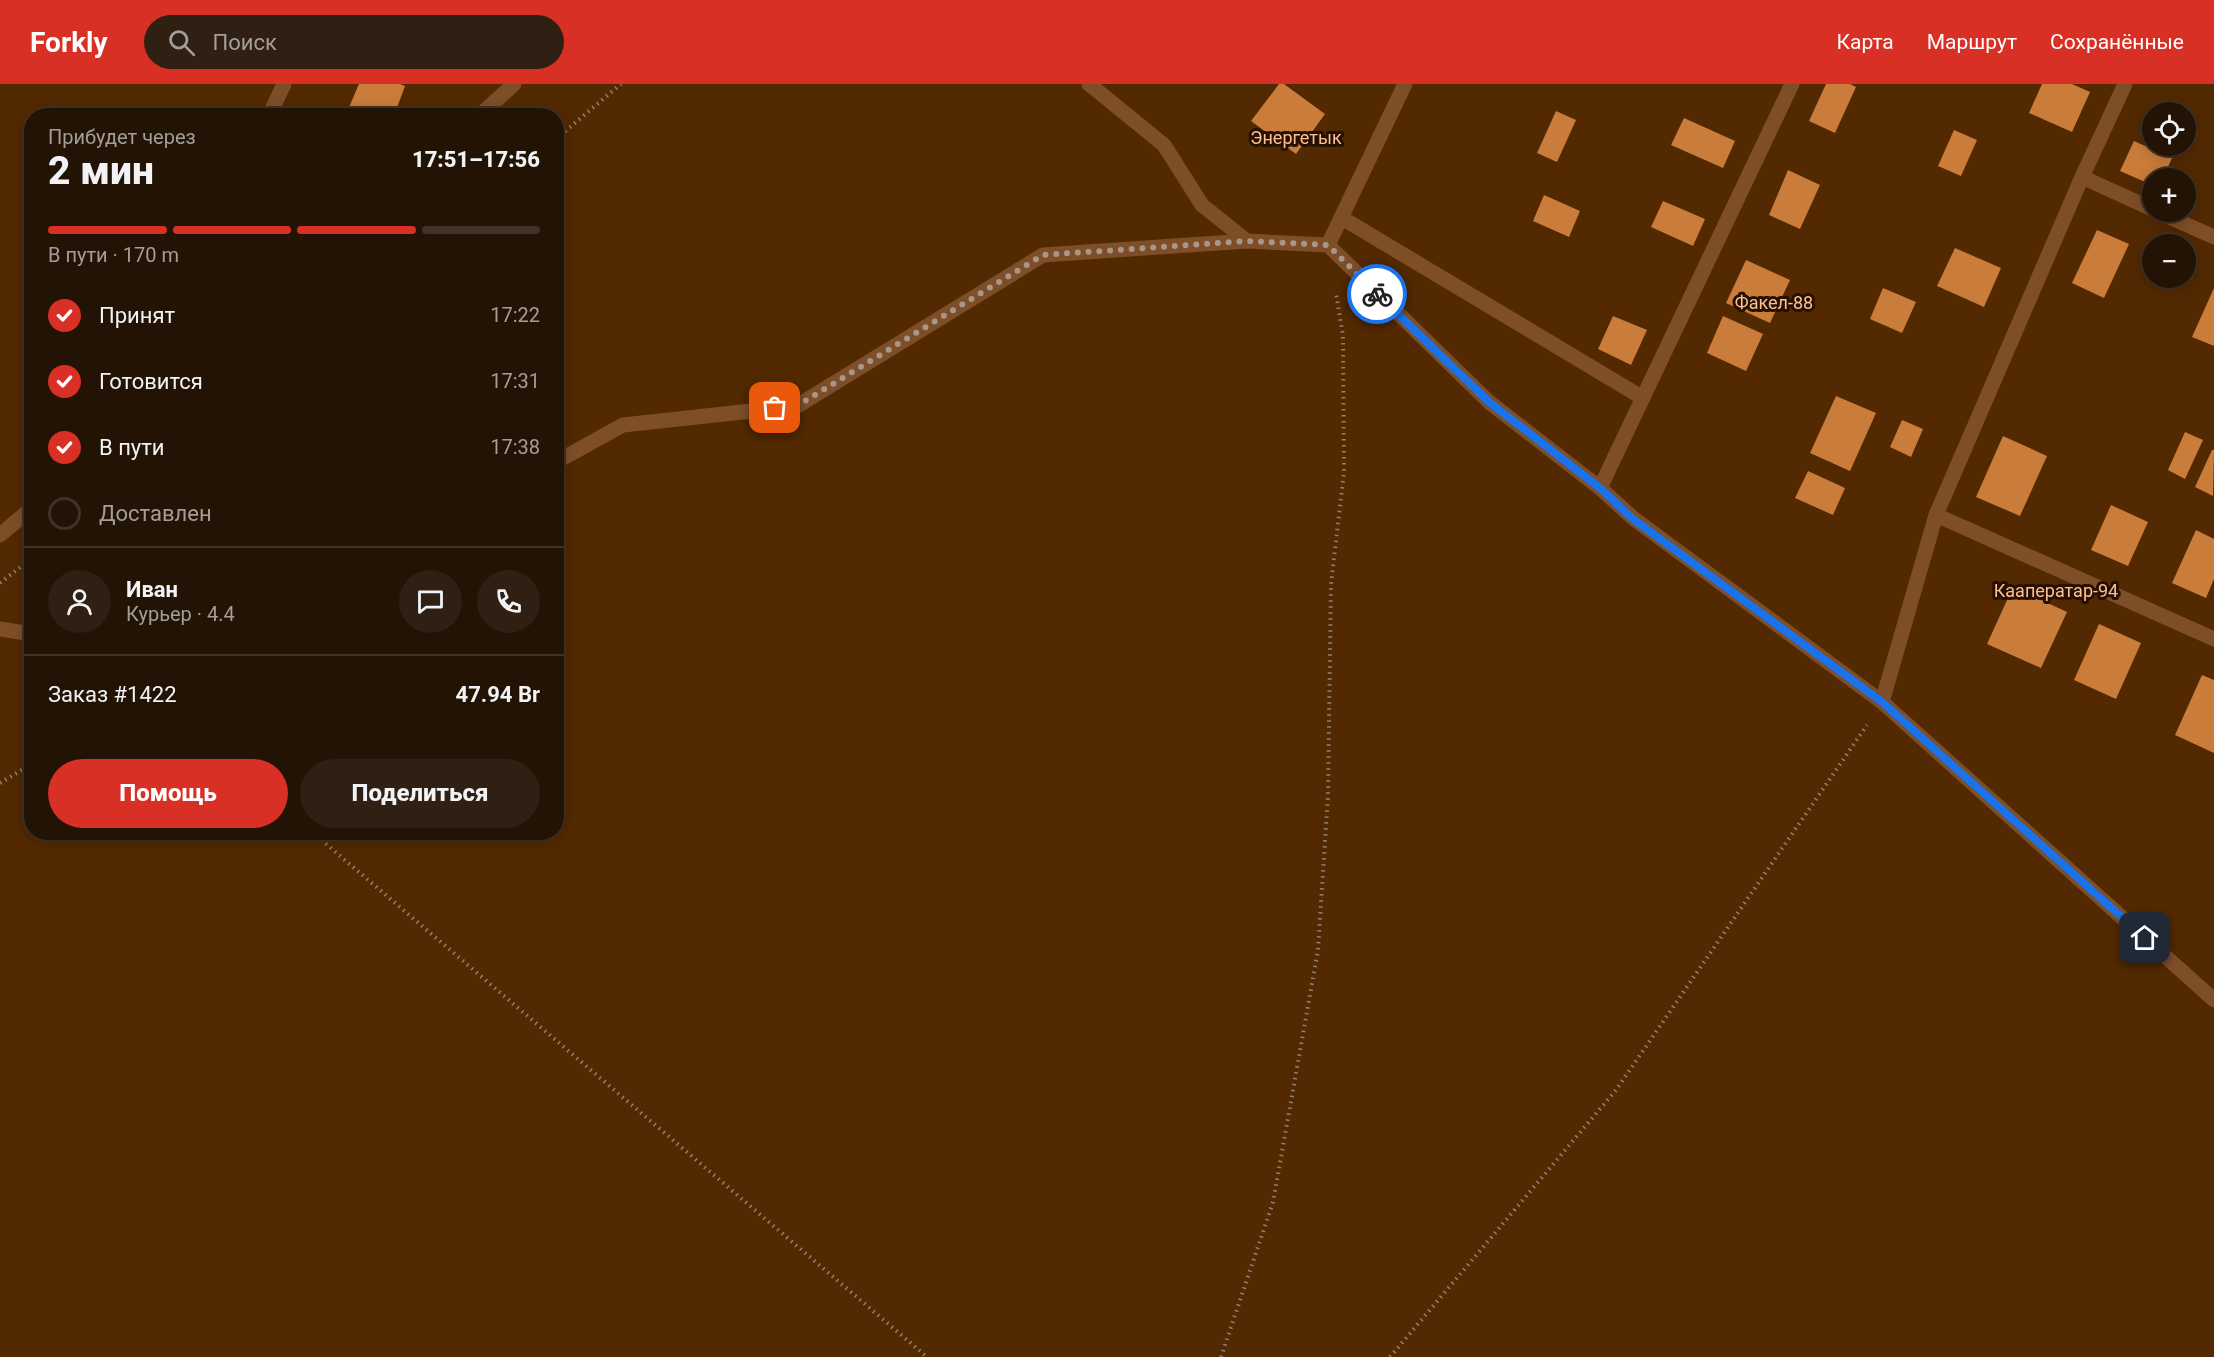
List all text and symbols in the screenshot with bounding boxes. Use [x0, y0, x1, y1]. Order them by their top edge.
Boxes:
search box [144, 15, 564, 69]
text: Forkly [30, 26, 108, 59]
icon: search [165, 26, 198, 59]
text: Поиск [213, 30, 277, 55]
text: Карта [1837, 30, 1894, 54]
text: Маршрут [1927, 30, 2017, 54]
text: Сохранённые [2050, 30, 2184, 54]
map controls [2142, 102, 2196, 288]
button: locate [2142, 102, 2196, 156]
text: Прибудет через [48, 125, 196, 149]
park label: Энергетык [1250, 127, 1342, 148]
text: 17:51–17:56 [412, 147, 540, 172]
text: 2 мин [48, 148, 154, 194]
button: + [2142, 168, 2196, 222]
button: − [2142, 234, 2196, 288]
text: В пути · 170 m [48, 243, 179, 267]
courier [1347, 264, 1407, 324]
icon: bike [1361, 278, 1394, 311]
park label: Факел-88 [1735, 292, 1813, 313]
icon: check [48, 299, 81, 332]
text: Принят [99, 303, 175, 328]
text: 17:22 [490, 303, 540, 327]
icon: check [48, 365, 81, 398]
text: Готовится [99, 369, 203, 394]
text: 17:31 [490, 369, 540, 393]
pin [749, 382, 800, 433]
icon: bag [758, 391, 791, 424]
icon: check [48, 431, 81, 464]
text: В пути [99, 435, 165, 460]
text: 17:38 [490, 435, 540, 459]
text: Доставлен [99, 501, 212, 526]
button: person [48, 570, 111, 633]
button: chat [399, 570, 462, 633]
button: phone [477, 570, 540, 633]
text: Иван [126, 577, 178, 602]
park label: Кааператар-94 [1994, 580, 2118, 601]
text: Курьер · 4.4 [126, 602, 235, 626]
text: Заказ #1422 [48, 682, 177, 707]
text: 47.94 Br [456, 682, 540, 707]
button: Помощь [48, 759, 288, 828]
button: Поделиться [300, 759, 540, 828]
pin [2119, 912, 2170, 963]
icon: home [2128, 921, 2161, 954]

